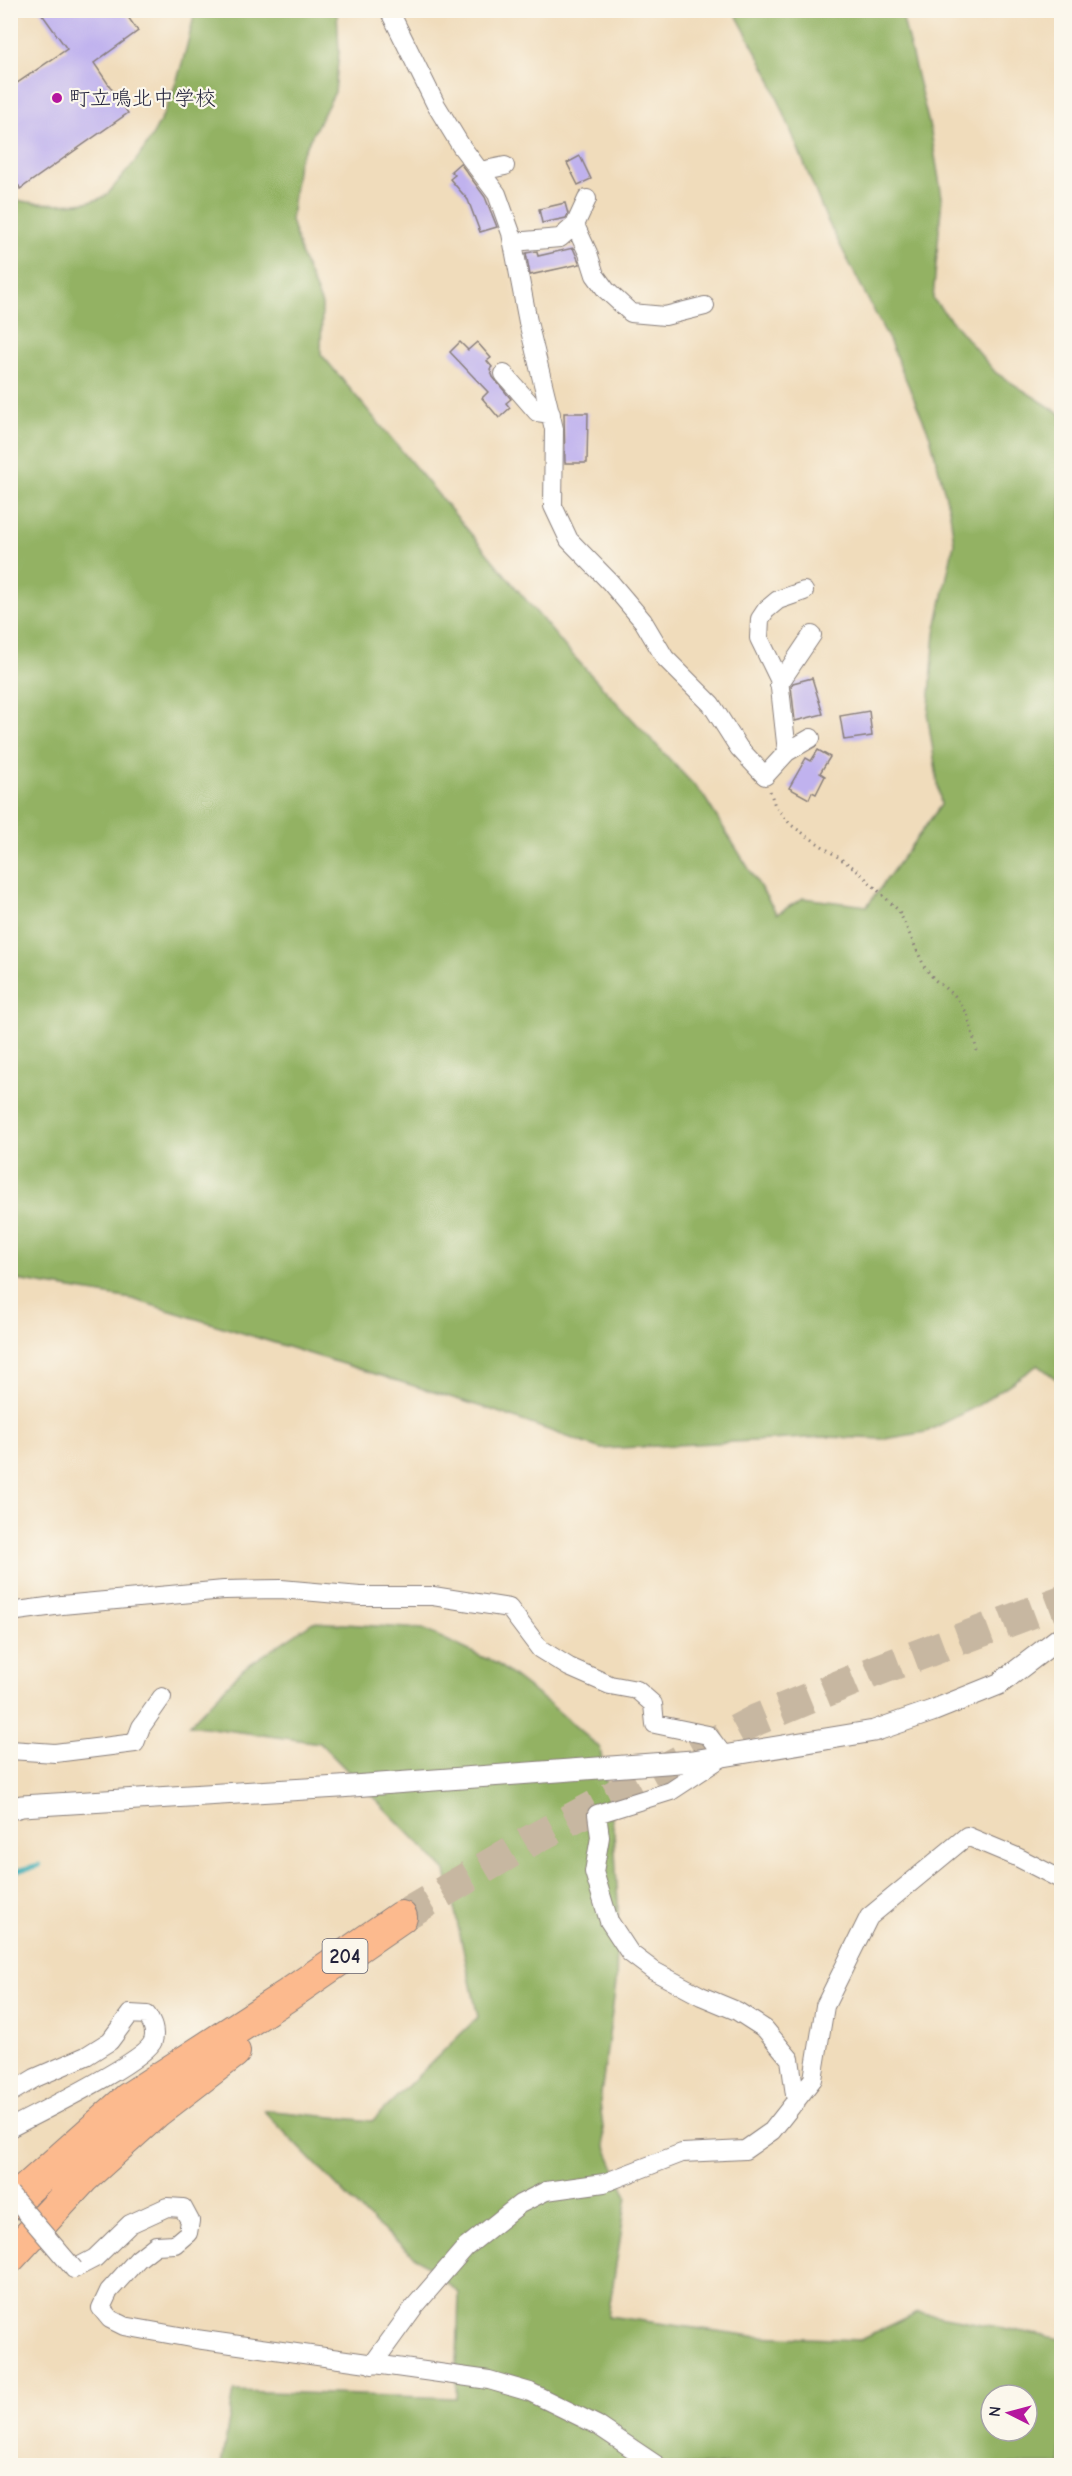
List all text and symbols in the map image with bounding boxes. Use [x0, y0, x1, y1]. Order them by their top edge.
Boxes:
place label: 町立鳴北中学校 [69, 86, 216, 110]
marker: 町立鳴北中学校 [50, 91, 64, 105]
road number: 204 [322, 1939, 368, 1973]
north arrow [979, 2383, 1039, 2443]
text: N [986, 2405, 1005, 2418]

